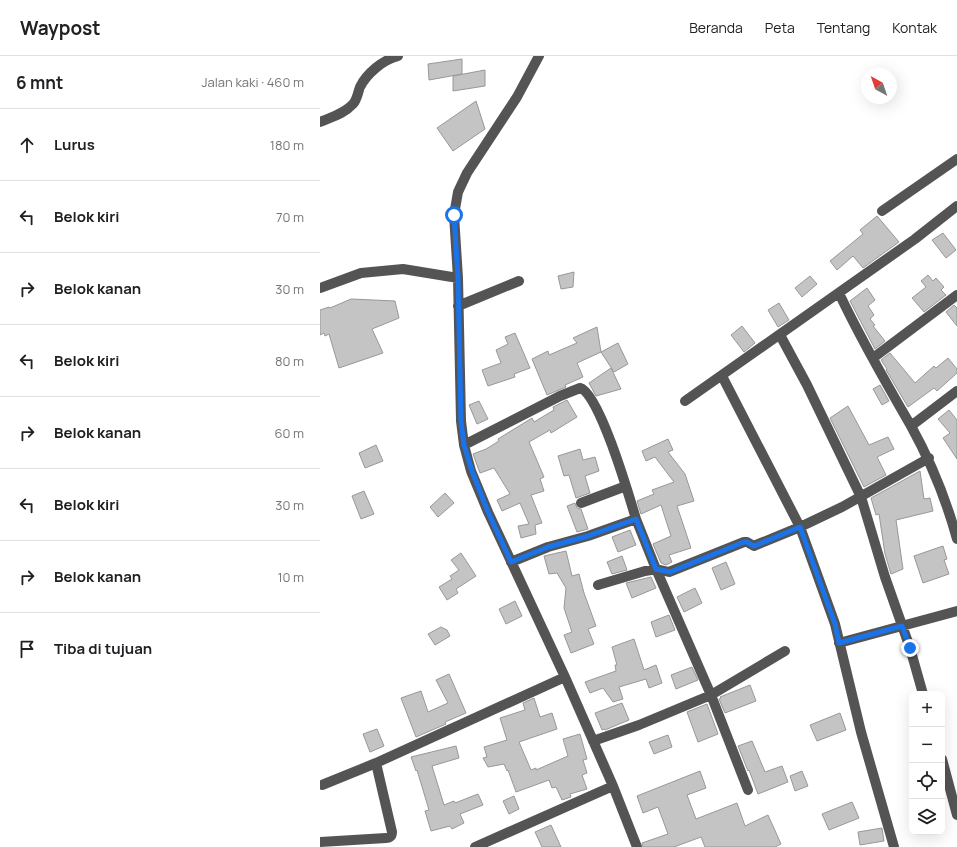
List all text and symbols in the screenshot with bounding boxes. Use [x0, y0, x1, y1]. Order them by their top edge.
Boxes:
text: Waypost [20, 15, 100, 41]
text: Beranda [689, 18, 743, 37]
text: Peta [765, 18, 795, 37]
text: Tentang [817, 18, 870, 37]
text: Kontak [892, 18, 937, 37]
north arrow [861, 68, 897, 104]
text: 6 mnt [16, 71, 63, 94]
text: Jalan kaki · 460 m [202, 73, 304, 91]
icon: ahead [16, 134, 38, 156]
text: Lurus [54, 134, 95, 155]
text: 180 m [270, 136, 304, 154]
icon: left [16, 206, 38, 228]
text: Belok kiri [54, 206, 120, 227]
route start [445, 206, 463, 224]
text: 70 m [276, 208, 304, 226]
icon: right [16, 278, 38, 300]
text: Belok kanan [54, 278, 141, 299]
text: 30 m [275, 280, 304, 298]
icon: left [16, 350, 38, 372]
text: Belok kiri [54, 350, 120, 371]
text: 80 m [275, 352, 304, 370]
icon: right [16, 422, 38, 444]
text: Belok kanan [54, 422, 141, 443]
text: 60 m [274, 424, 304, 442]
icon: left [16, 494, 38, 516]
text: Belok kiri [54, 494, 120, 515]
text: 30 m [275, 496, 304, 514]
icon: right [16, 566, 38, 588]
text: Belok kanan [54, 566, 141, 587]
text: 10 m [277, 568, 304, 586]
icon: arrive [16, 638, 38, 660]
text: Tiba di tujuan [54, 638, 152, 659]
route end [901, 639, 919, 657]
map controls [909, 691, 945, 835]
button: + [909, 691, 945, 727]
button: − [909, 727, 945, 763]
button: locate [909, 763, 945, 799]
button: layers [909, 799, 945, 835]

